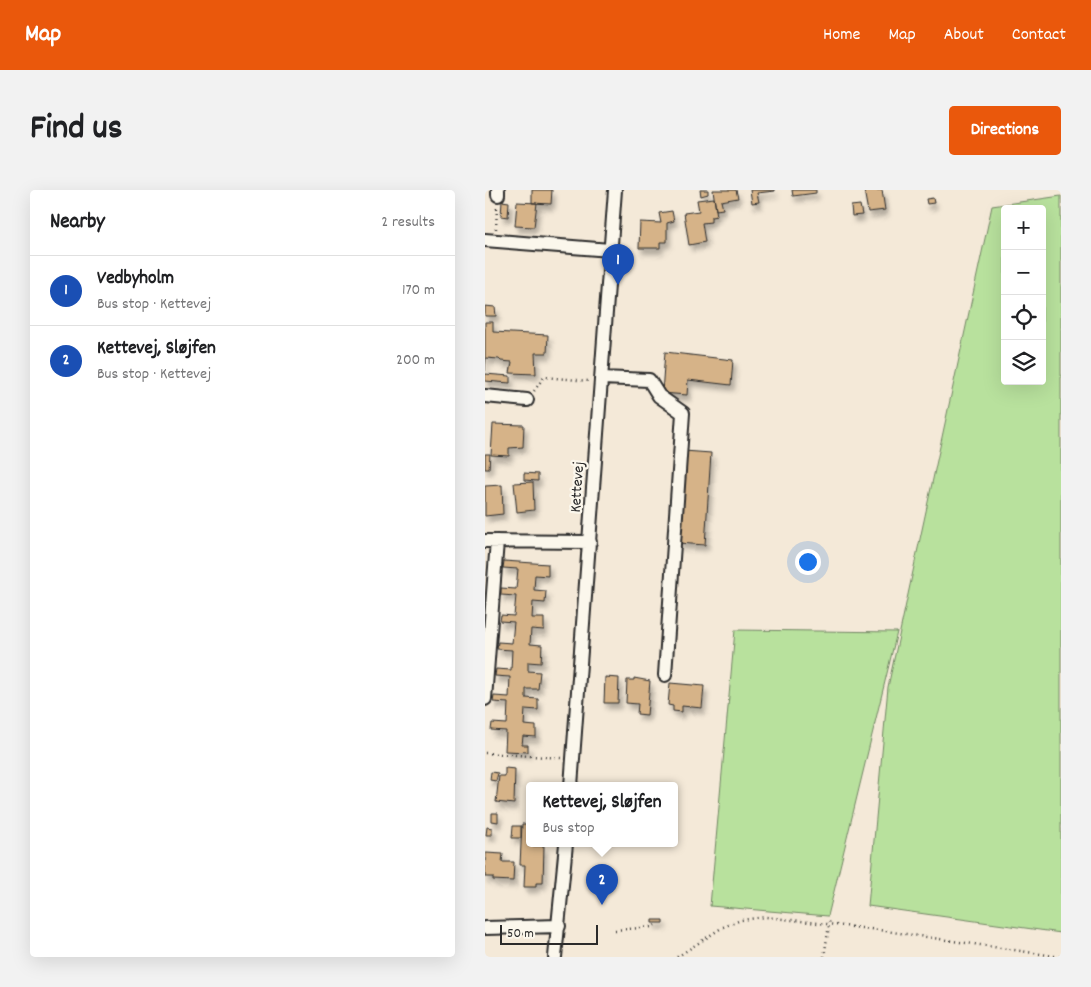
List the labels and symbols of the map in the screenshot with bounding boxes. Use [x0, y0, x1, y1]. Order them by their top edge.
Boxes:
pin: 1 [602, 244, 634, 285]
street label: Kettevej [565, 461, 591, 513]
your location [795, 549, 821, 575]
pin: 2 [586, 864, 618, 905]
scale bar [500, 922, 597, 945]

